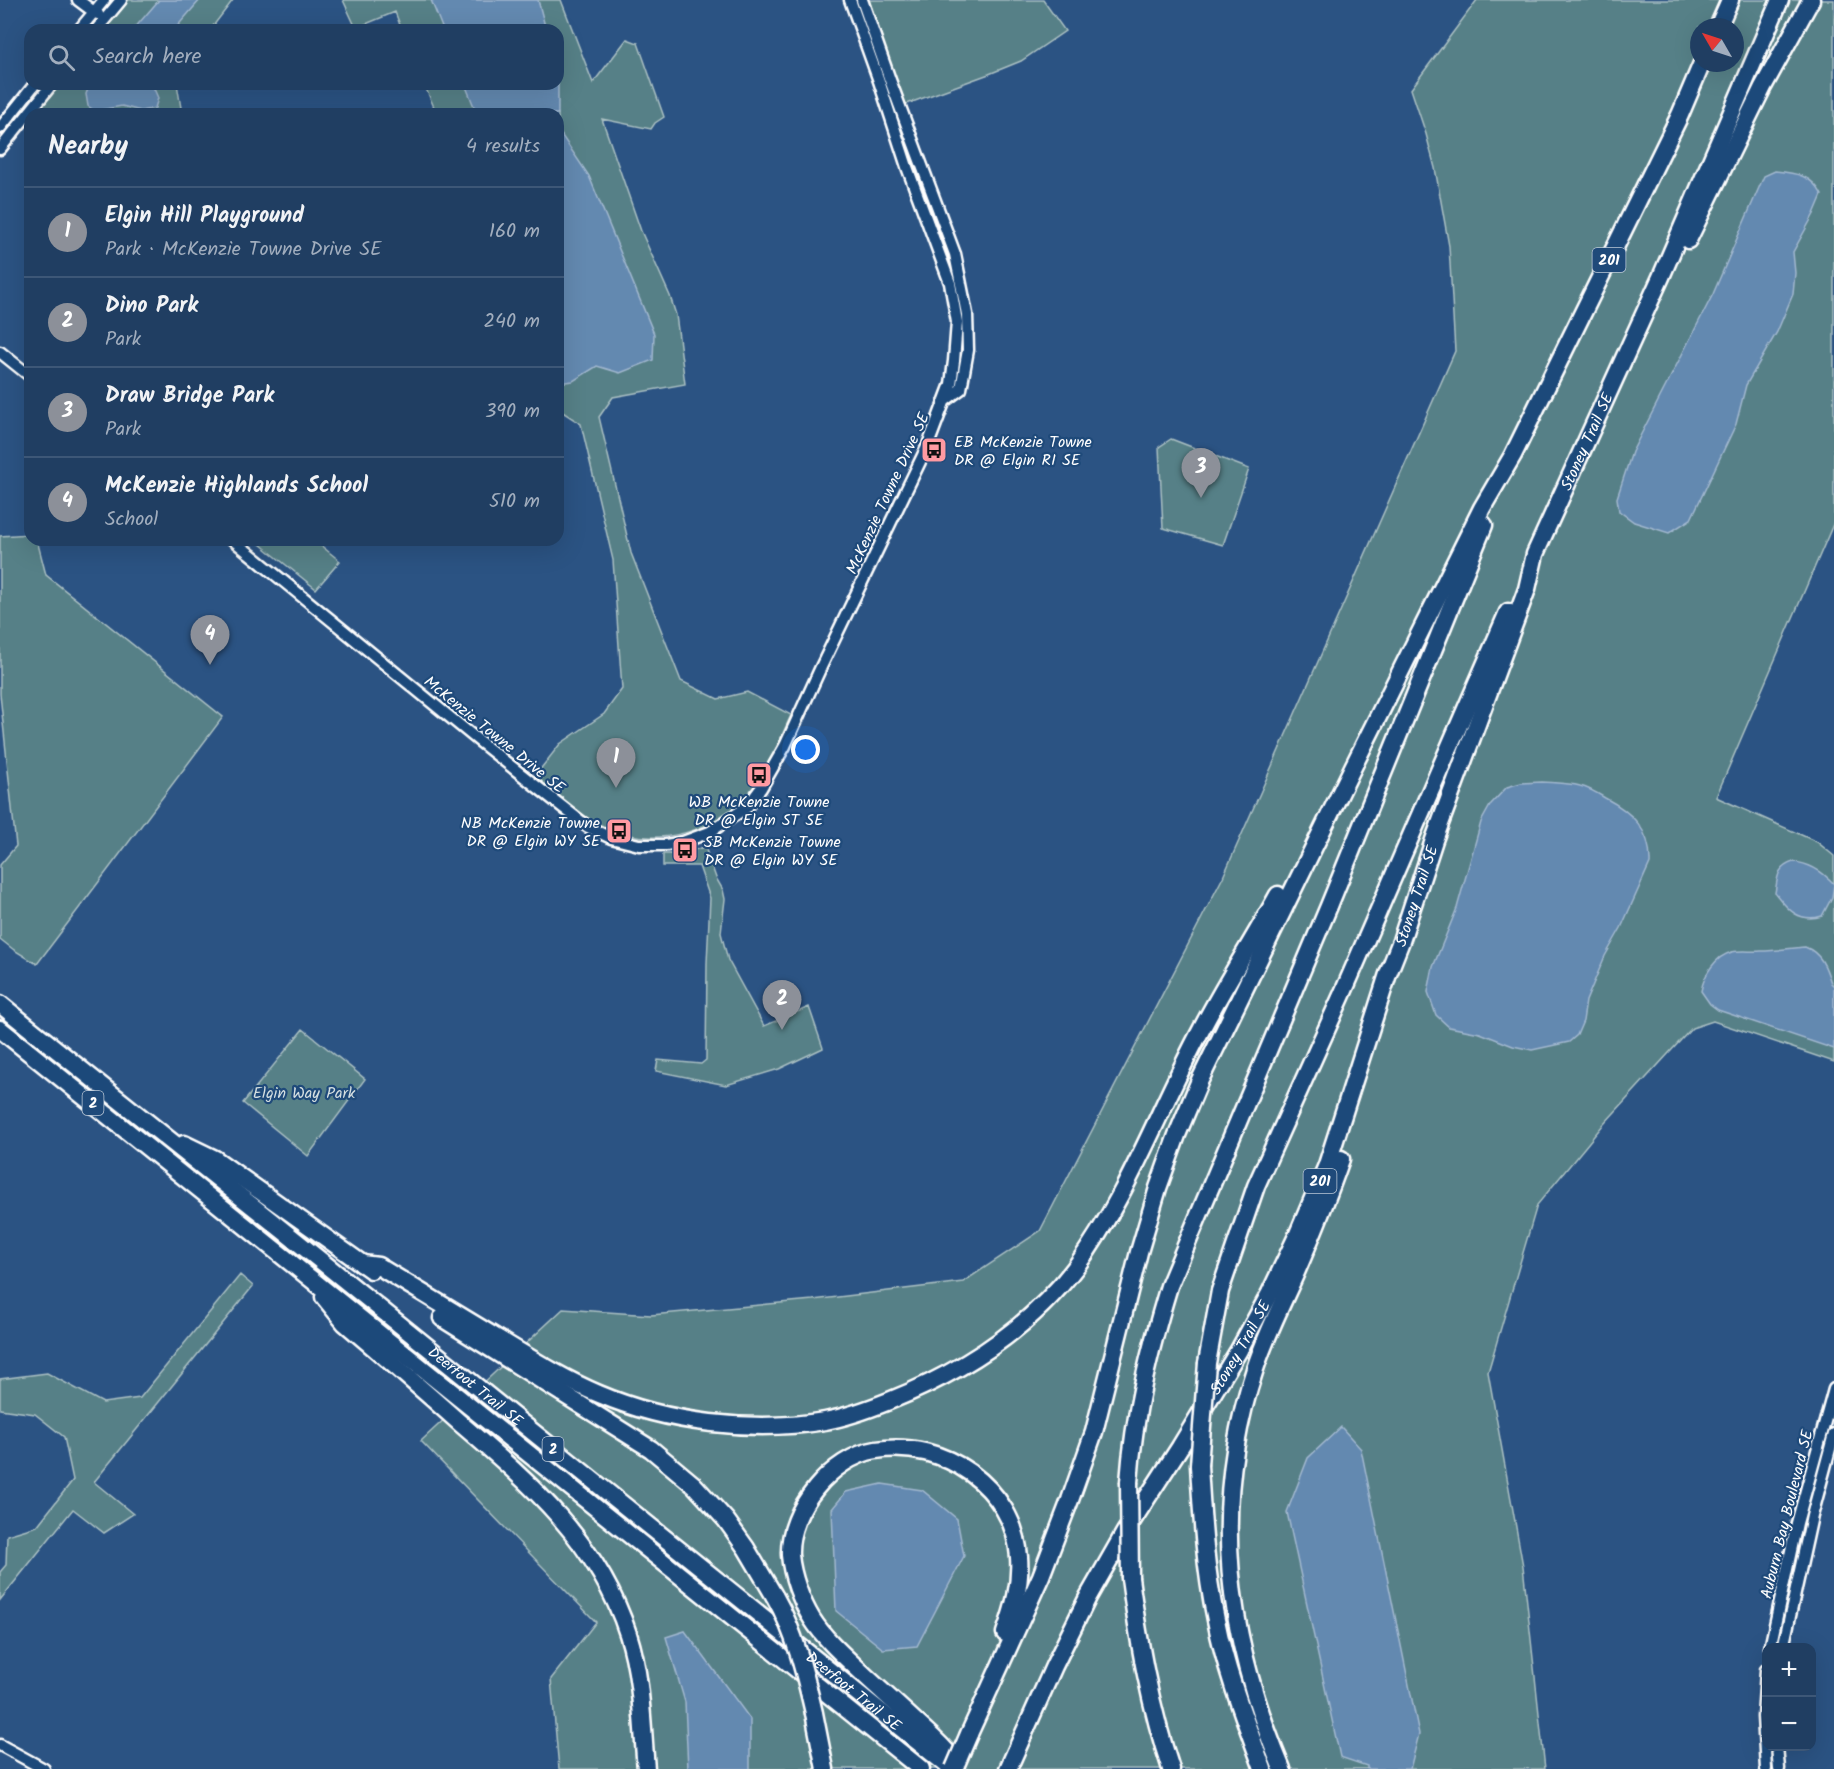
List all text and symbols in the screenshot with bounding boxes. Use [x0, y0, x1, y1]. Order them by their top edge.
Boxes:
north arrow [1690, 18, 1744, 72]
search box [24, 24, 564, 90]
text: Search here [93, 40, 201, 75]
icon: search [45, 41, 78, 74]
text: Nearby [48, 126, 128, 168]
text: 4 results [466, 131, 540, 163]
text: Elgin Hill Playground [105, 199, 304, 234]
text: 1 [64, 216, 71, 248]
text: 160 m [489, 216, 540, 248]
text: Park · McKenzie Towne Drive SE [105, 234, 382, 266]
road number: 201 [1592, 248, 1626, 272]
text: Dino Park [105, 289, 198, 324]
text: 2 [62, 306, 73, 338]
text: 240 m [483, 306, 540, 338]
text: Park [105, 324, 141, 356]
text: Draw Bridge Park [105, 379, 274, 414]
street label: Stoney Trail SE [1555, 388, 1621, 495]
text: 3 [62, 396, 73, 428]
text: 390 m [485, 396, 540, 428]
street label: McKenzie Towne Drive SE [840, 408, 937, 579]
text: Park [105, 414, 141, 446]
place label: EB McKenzie Towne DR @ Elgin RI SE [954, 430, 1092, 473]
bus stop icon: EB McKenzie Towne DR @ Elgin RI SE [919, 435, 949, 465]
pin: 3 [1182, 448, 1220, 498]
text: McKenzie Highlands School [105, 469, 368, 504]
text: 4 [62, 486, 73, 518]
text: 510 m [489, 486, 540, 518]
text: School [105, 504, 158, 536]
pin: 4 [190, 616, 230, 665]
street label: McKenzie Towne Drive SE [418, 670, 571, 801]
your location [791, 735, 820, 764]
pin: 1 [596, 738, 636, 788]
bus stop icon: WB McKenzie Towne DR @ Elgin ST SE [744, 760, 774, 790]
place label: WB McKenzie Towne DR @ Elgin ST SE [689, 790, 829, 833]
place label: NB McKenzie Towne DR @ Elgin WY SE [461, 811, 601, 854]
bus stop icon: NB McKenzie Towne DR @ Elgin WY SE [604, 816, 634, 846]
place label: SB McKenzie Towne DR @ Elgin WY SE [704, 830, 841, 873]
bus stop icon: SB McKenzie Towne DR @ Elgin WY SE [670, 835, 700, 865]
street label: Stoney Trail SE [1389, 842, 1446, 951]
pin: 2 [762, 980, 802, 1030]
park label: Elgin Way Park [253, 1081, 356, 1106]
road number: 2 [82, 1091, 104, 1115]
road number: 201 [1304, 1169, 1336, 1193]
street label: Stoney Trail SE [1204, 1296, 1278, 1400]
street label: Deerfoot Trail SE [422, 1341, 529, 1434]
street label: Auburn Bay Boulevard SE [1754, 1427, 1821, 1602]
road number: 2 [542, 1437, 564, 1461]
map controls [1762, 1643, 1816, 1751]
button: + [1762, 1643, 1816, 1697]
street label: Deerfoot Trail SE [800, 1646, 907, 1739]
button: − [1762, 1697, 1816, 1751]

